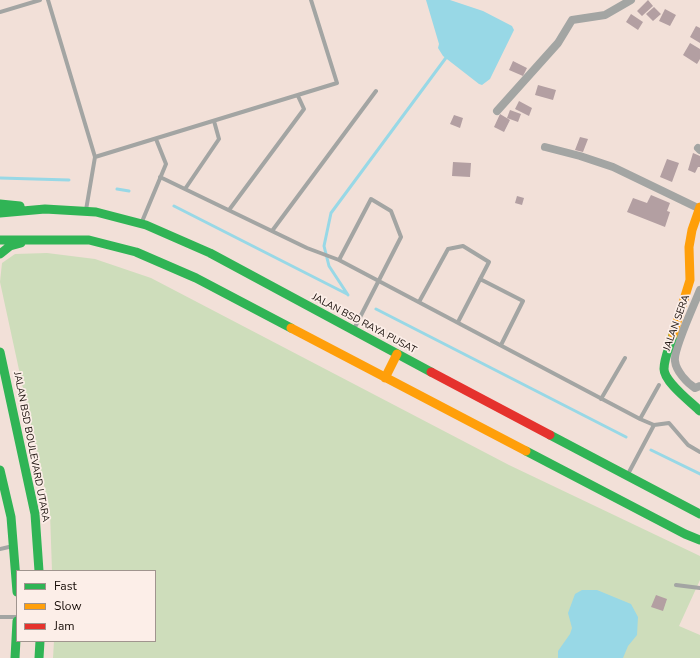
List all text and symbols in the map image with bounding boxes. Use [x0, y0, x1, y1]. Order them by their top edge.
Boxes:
street label: JALAN BSD RAYA PUSAT [310, 291, 418, 357]
street label: JALAN SERA [661, 293, 693, 353]
street label: JALAN BSD BOULEVARD UTARA [11, 371, 51, 523]
legend [16, 570, 156, 642]
text: Fast [54, 578, 77, 594]
text: Slow [54, 598, 82, 614]
text: Jam [54, 618, 75, 634]

